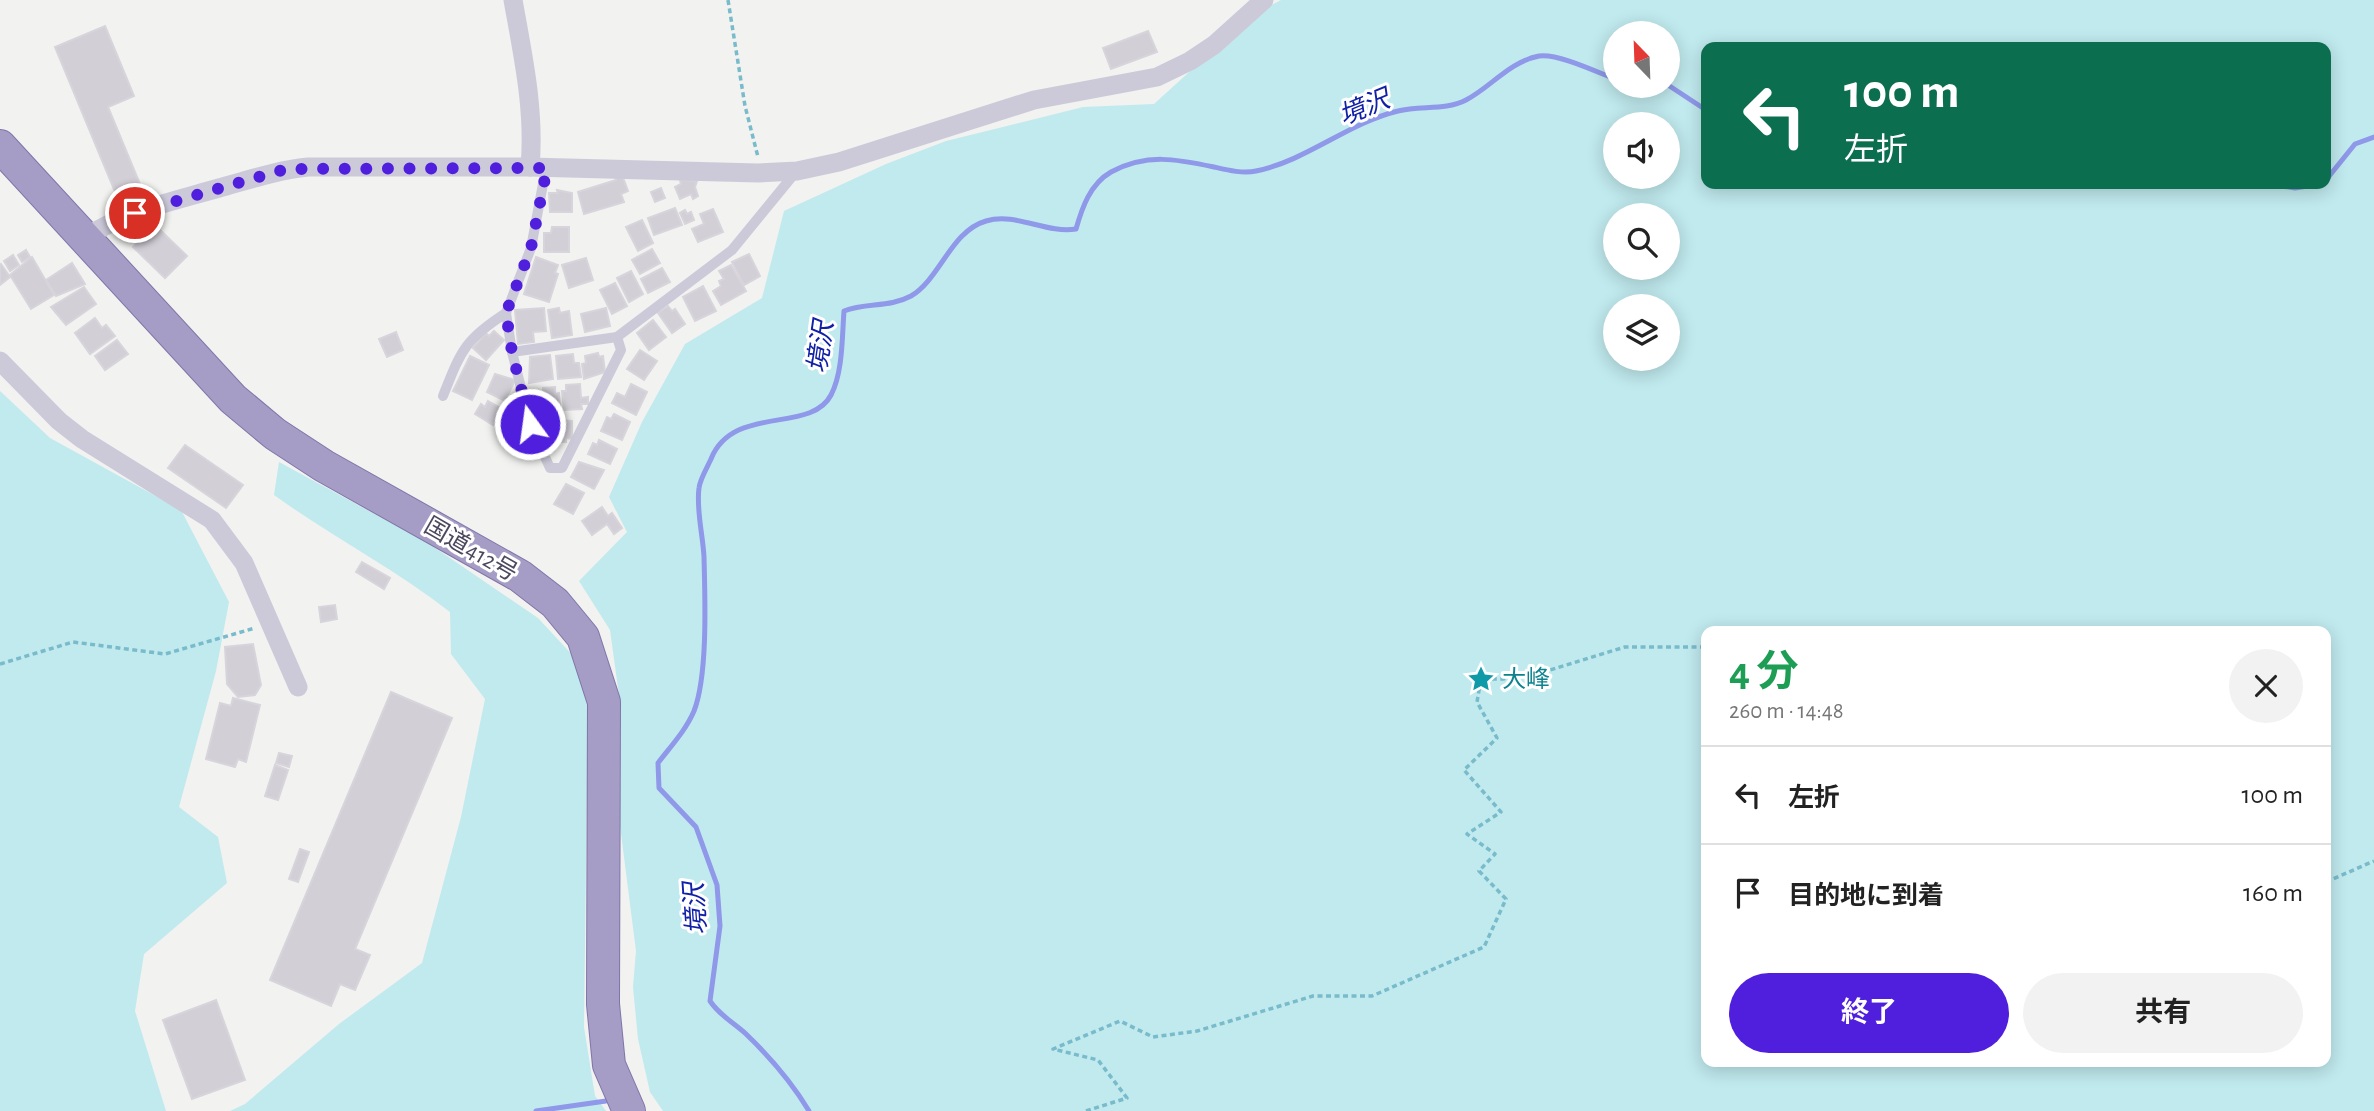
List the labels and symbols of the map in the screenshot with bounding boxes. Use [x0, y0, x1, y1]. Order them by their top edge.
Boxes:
north arrow [1603, 21, 1680, 98]
water label: 境沢 [1335, 84, 1396, 130]
pin [105, 183, 165, 243]
water label: 境沢 [804, 316, 838, 375]
position arrow [493, 387, 567, 461]
street label: 国道412号 [420, 512, 522, 586]
place icon: 大峰 [1466, 664, 1496, 694]
place label: 大峰 [1502, 666, 1550, 692]
water label: 境沢 [680, 879, 711, 936]

